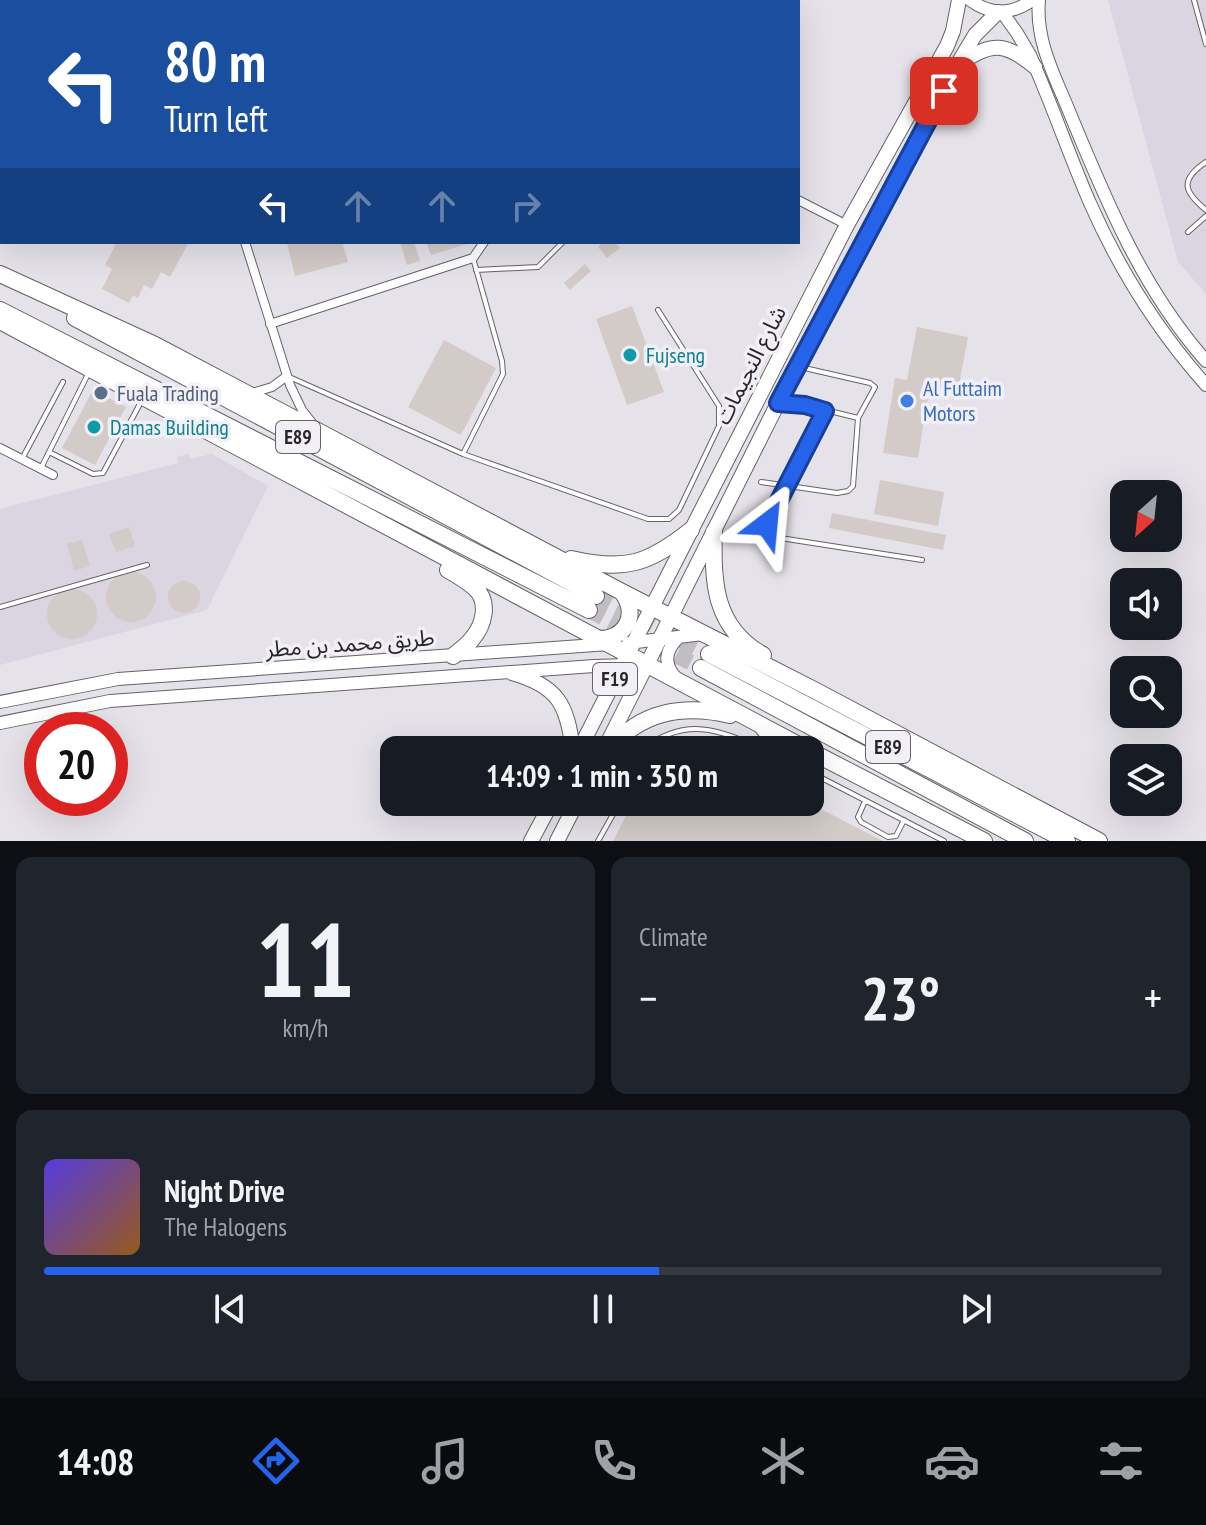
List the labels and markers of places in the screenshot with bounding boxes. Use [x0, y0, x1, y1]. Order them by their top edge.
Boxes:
pin [910, 57, 978, 125]
place label: Fujseng [646, 341, 705, 369]
marker: Fujseng [621, 346, 639, 364]
place label: Al Futtaim Motors [923, 374, 1002, 427]
place label: Fuala Trading [117, 379, 219, 407]
marker: Fuala Trading [92, 384, 110, 402]
marker: Al Futtaim Motors [898, 392, 916, 410]
place label: Damas Building [110, 413, 229, 441]
marker: Damas Building [85, 418, 103, 436]

